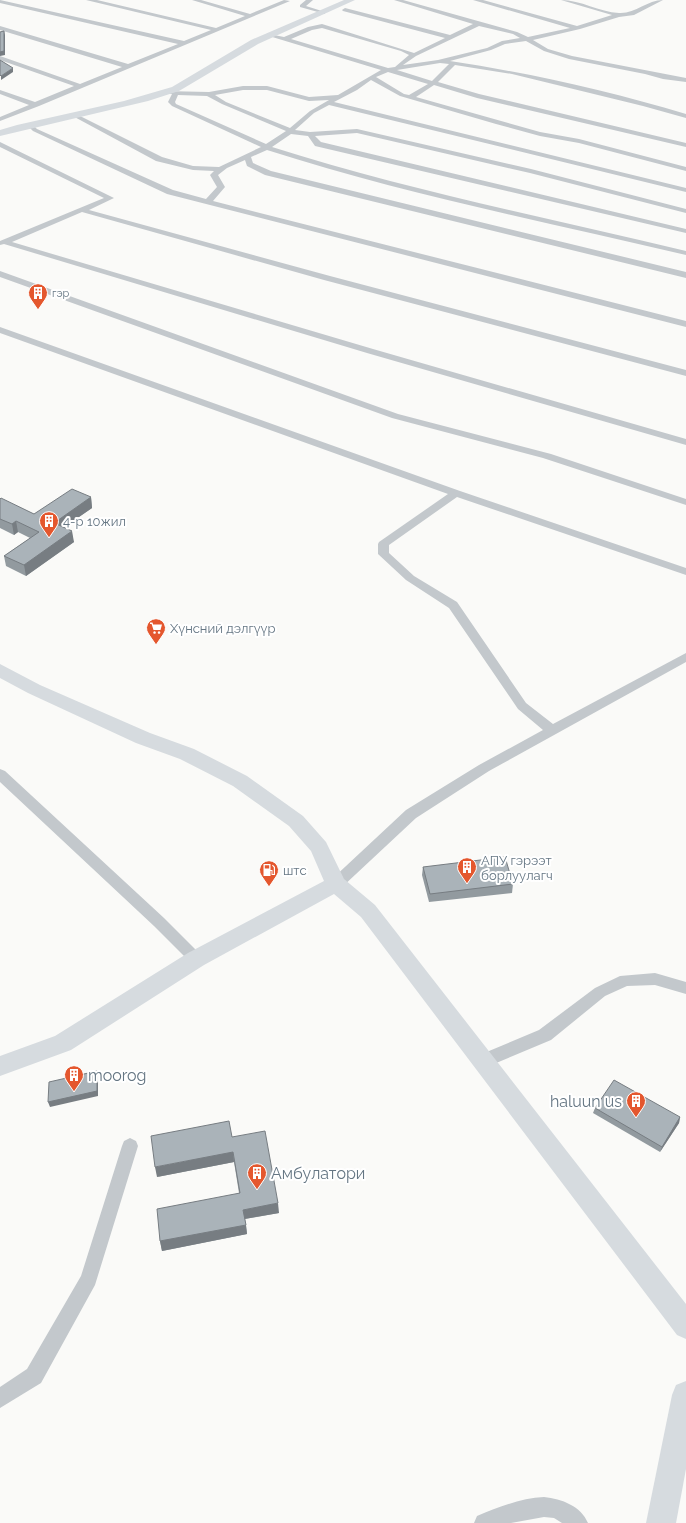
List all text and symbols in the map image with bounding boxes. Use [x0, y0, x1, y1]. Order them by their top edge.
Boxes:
building icon: гэр [27, 282, 49, 310]
place label: гэр [52, 287, 70, 300]
building icon: 4-р 10жил [38, 510, 60, 538]
place label: 4-р 10жил [63, 514, 126, 529]
supermarket icon: Хүнсний дэлгүүр [145, 617, 167, 645]
place label: Хүнсний дэлгүүр [170, 621, 276, 636]
place label: АПУ гэрээт борлуулагч [481, 853, 553, 883]
building icon: АПУ гэрээт борлуулагч [456, 856, 478, 884]
fuel station icon: штс [258, 859, 280, 887]
place label: штс [283, 863, 307, 878]
building icon: moorog [63, 1064, 85, 1092]
place label: moorog [88, 1066, 147, 1085]
building icon: haluun us [625, 1090, 647, 1118]
place label: haluun us [550, 1092, 622, 1111]
building icon: Амбулатори [246, 1162, 268, 1190]
place label: Амбулатори [271, 1164, 365, 1183]

